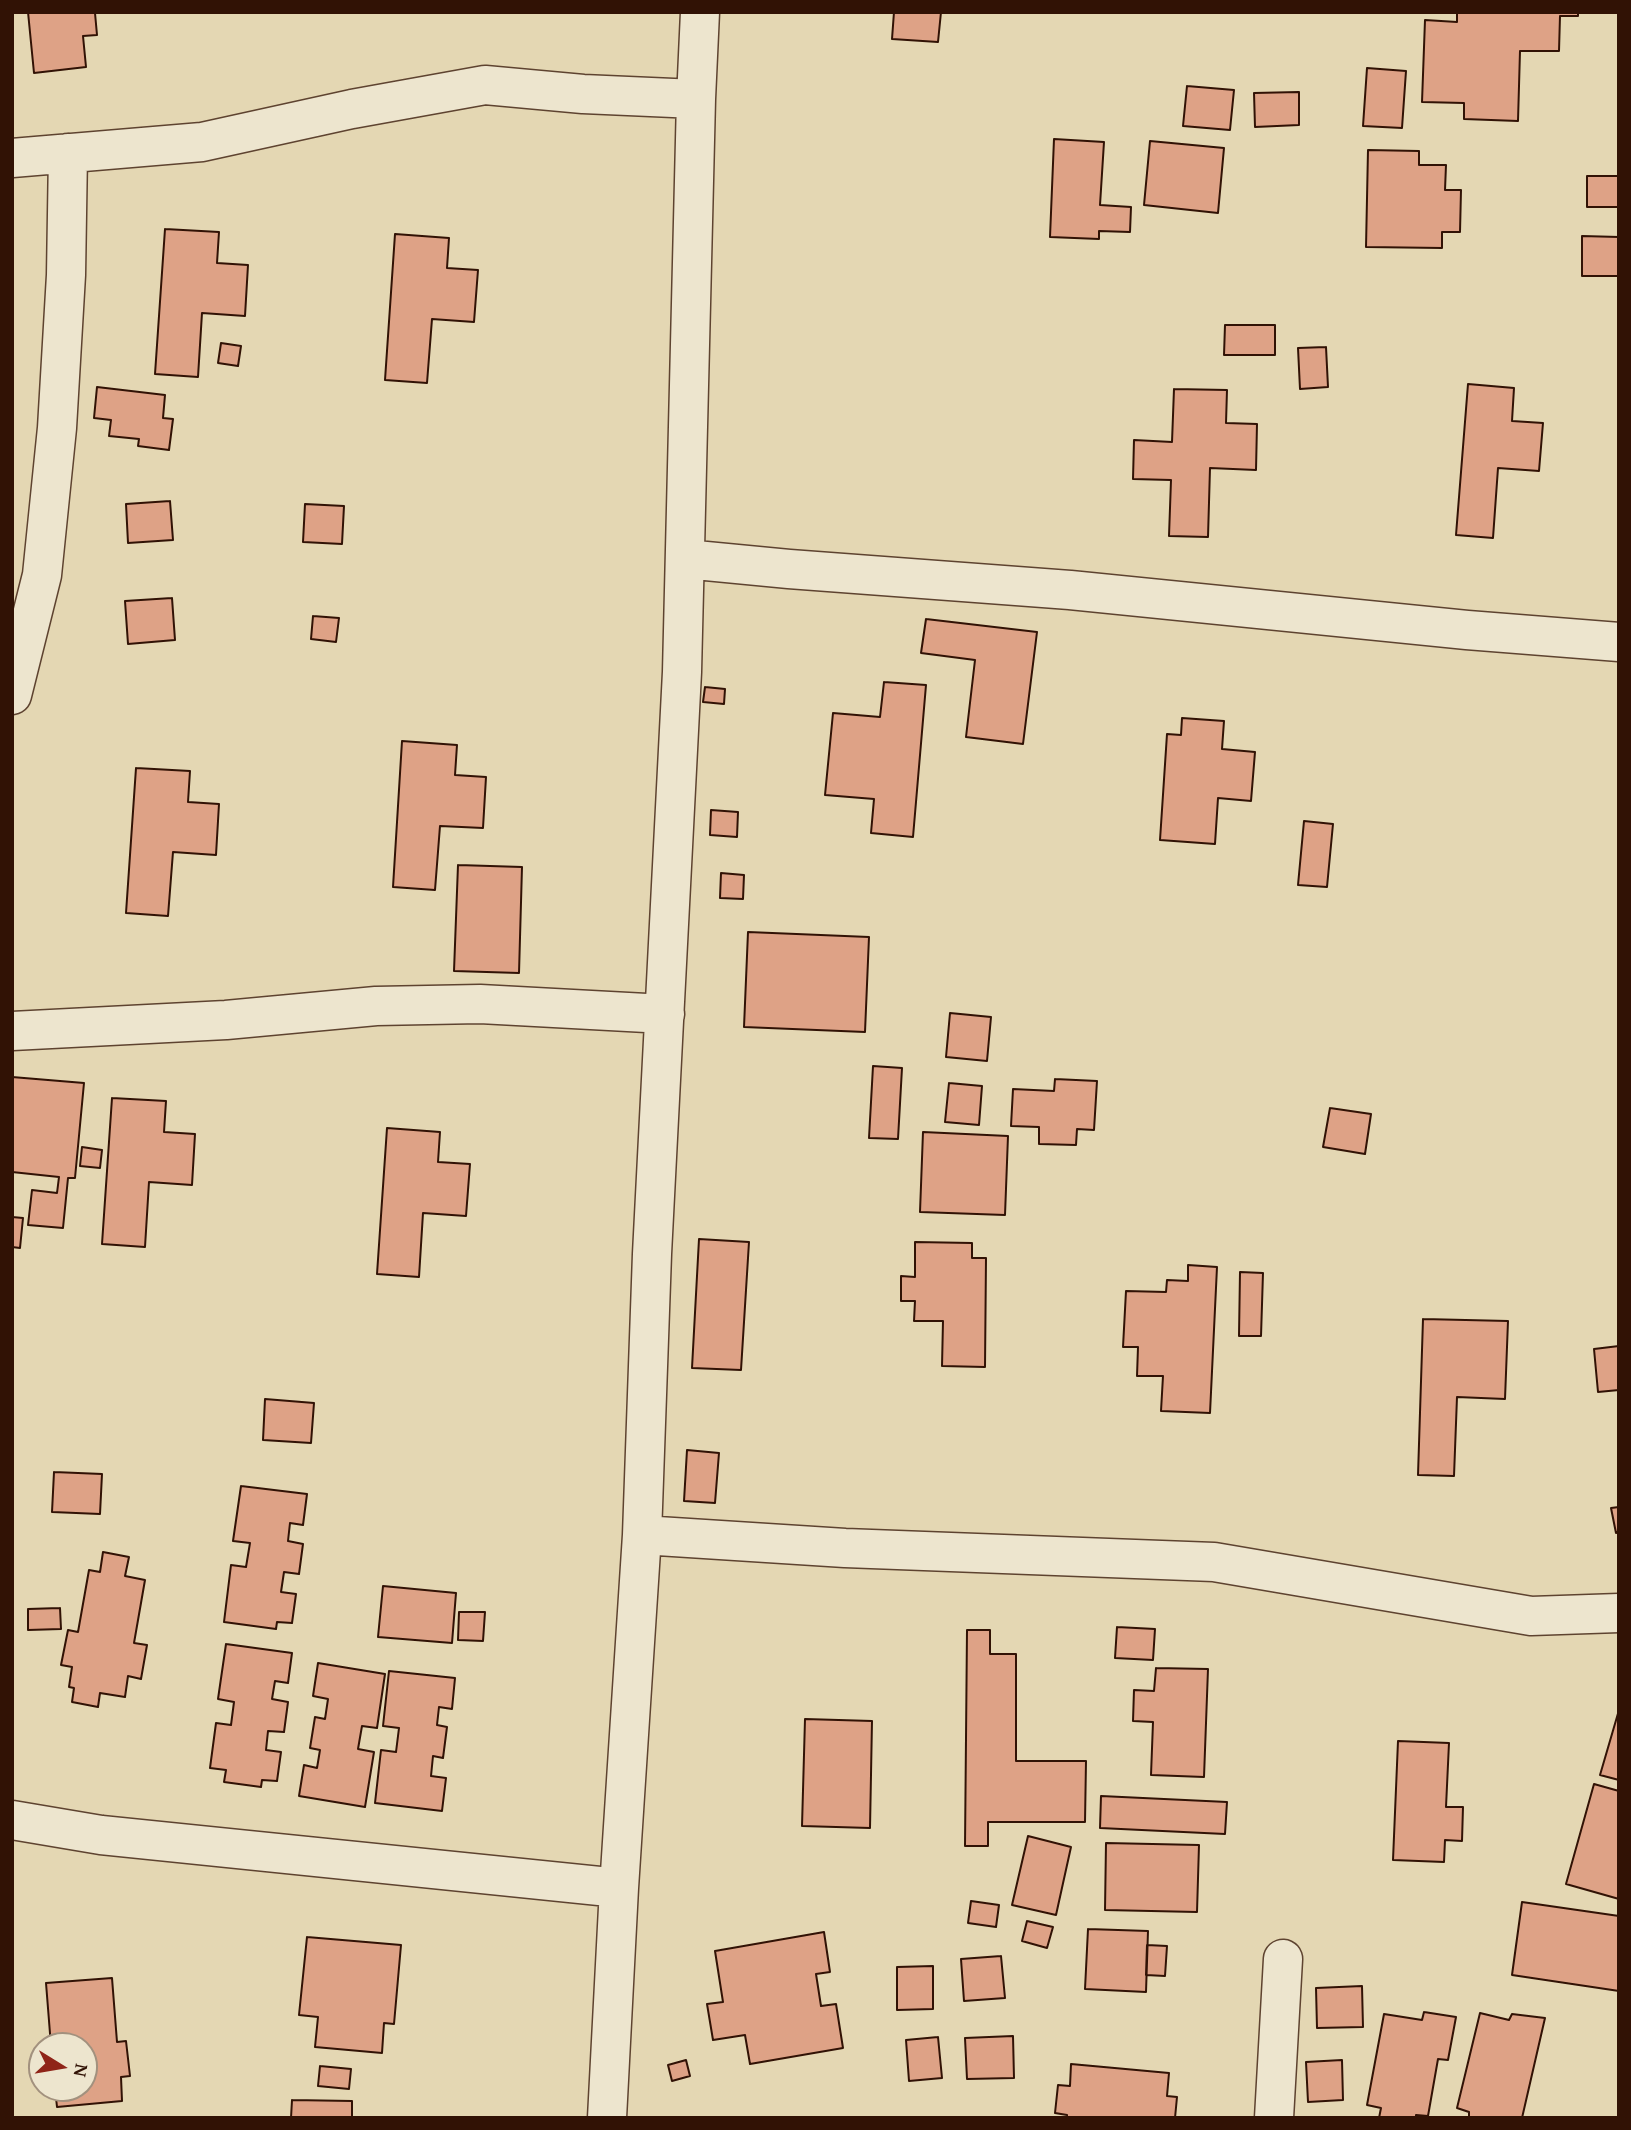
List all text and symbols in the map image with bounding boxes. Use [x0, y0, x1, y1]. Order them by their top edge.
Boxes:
north arrow [28, 2032, 98, 2102]
text: N [67, 2062, 97, 2080]

